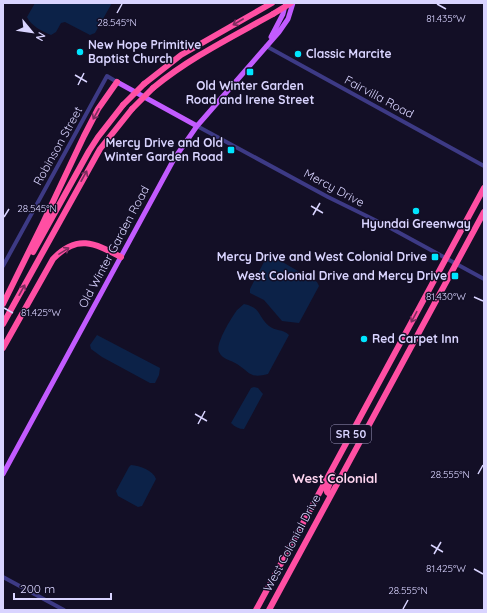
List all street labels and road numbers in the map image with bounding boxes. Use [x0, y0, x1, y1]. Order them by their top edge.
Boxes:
street label: Fairvilla Road [342, 72, 416, 121]
street label: Robinson Street [30, 104, 85, 188]
street label: Mercy Drive [301, 165, 367, 210]
street label: Old Winter Garden Road [75, 183, 152, 310]
road number: SR 50 [331, 425, 371, 443]
street label: West Colonial Drive [260, 491, 324, 594]

